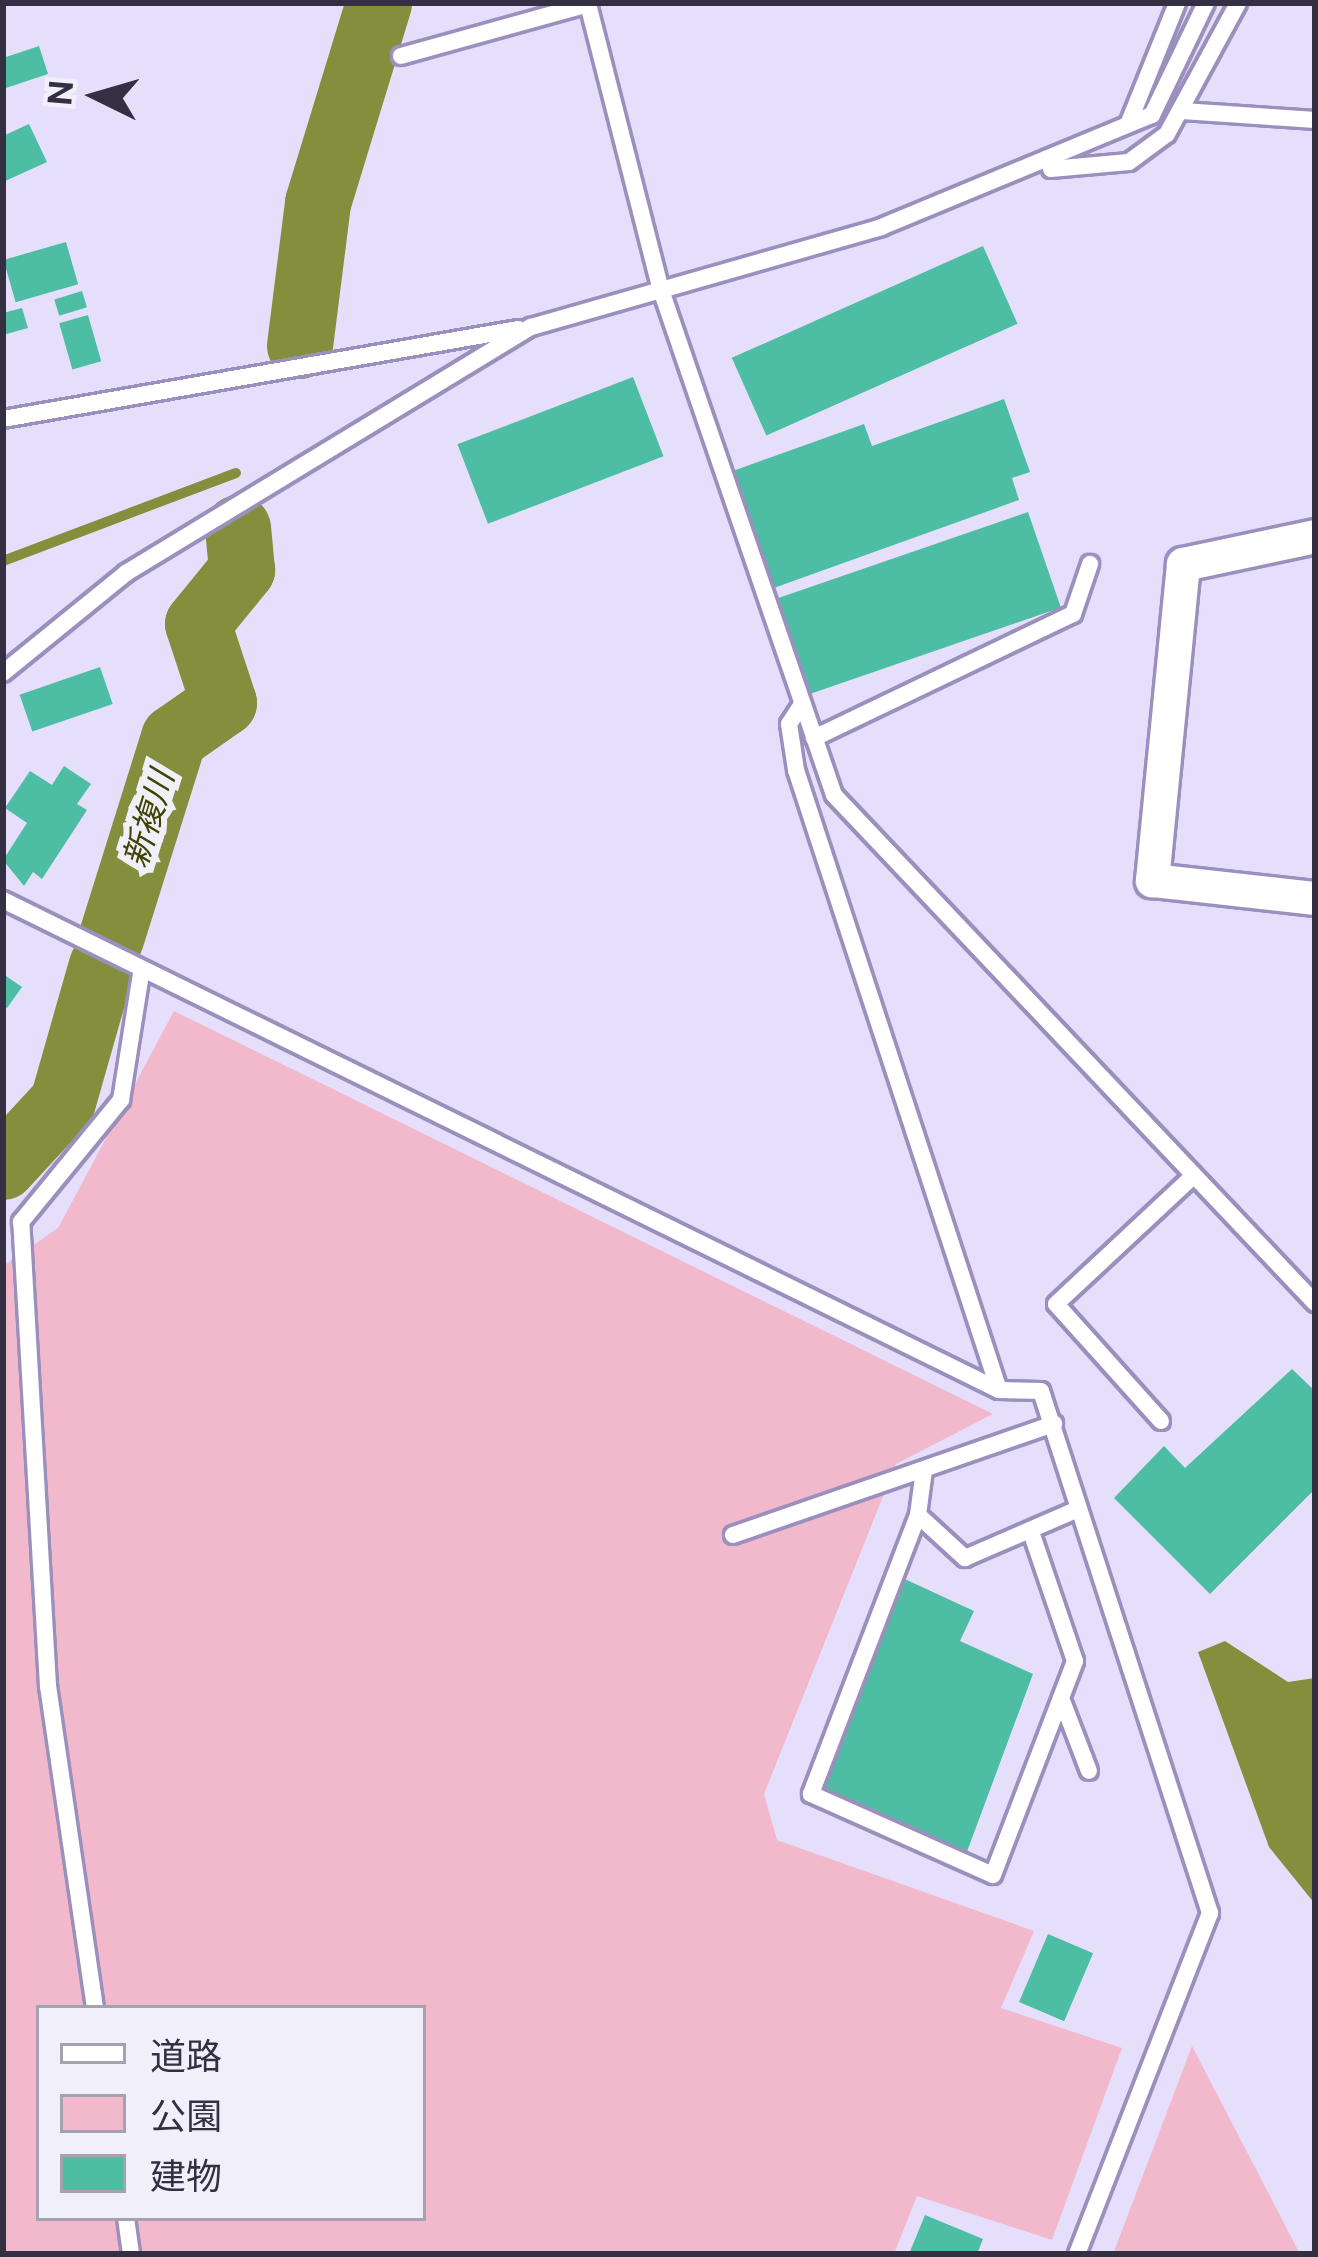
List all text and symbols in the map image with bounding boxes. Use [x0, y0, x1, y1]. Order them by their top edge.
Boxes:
north arrow [36, 36, 156, 156]
text: N [40, 78, 80, 107]
water label: 新複川 [116, 766, 182, 872]
legend [36, 2005, 426, 2221]
text: 道路 [150, 2035, 222, 2077]
text: 公園 [150, 2095, 222, 2137]
text: 建物 [150, 2155, 222, 2197]

